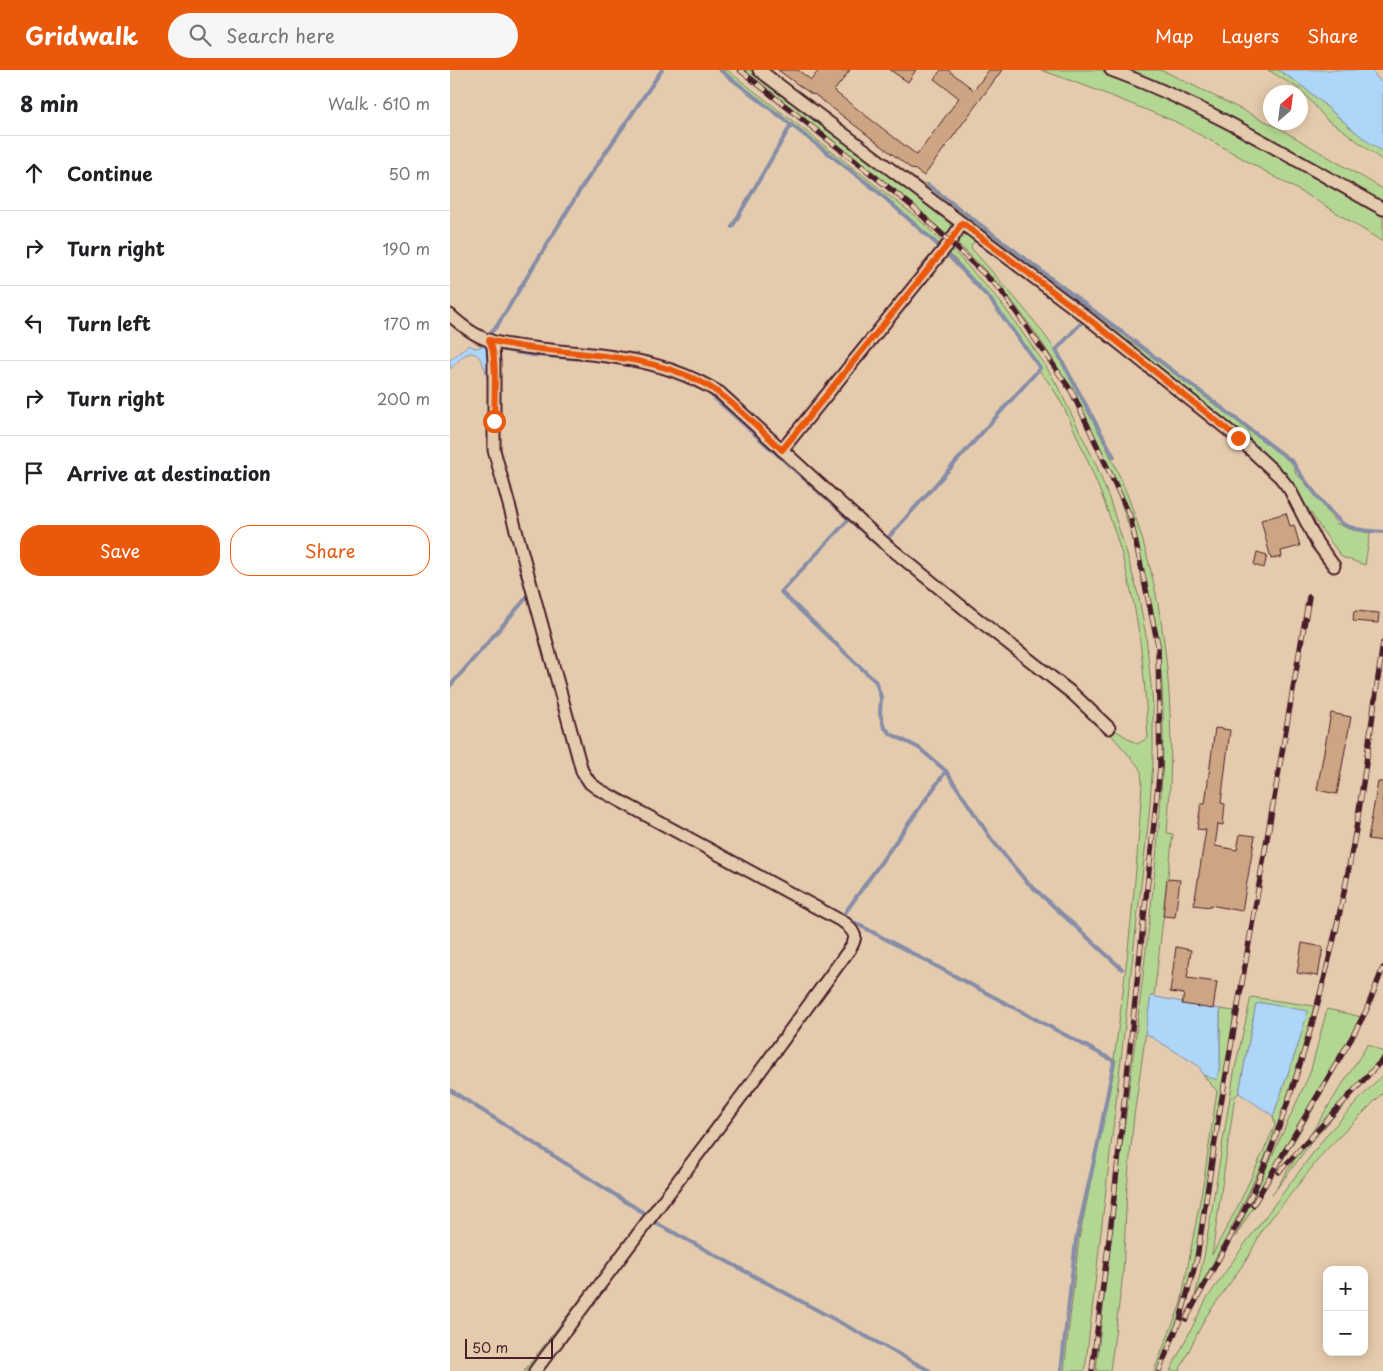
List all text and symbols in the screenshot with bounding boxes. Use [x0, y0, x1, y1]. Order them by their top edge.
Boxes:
search box [168, 13, 518, 58]
text: Gridwalk [25, 17, 138, 53]
icon: search [186, 21, 214, 49]
text: Search here [226, 21, 335, 49]
text: Map [1155, 22, 1194, 49]
text: Layers [1222, 22, 1279, 49]
text: Share [1307, 22, 1358, 49]
north arrow [1263, 85, 1308, 130]
text: 8 min [20, 87, 79, 119]
text: Walk · 610 m [328, 91, 430, 115]
icon: ahead [20, 159, 48, 187]
text: Continue [67, 159, 153, 187]
text: 50 m [389, 161, 430, 185]
icon: right [20, 234, 48, 262]
text: Turn right [67, 234, 165, 262]
text: 190 m [382, 236, 430, 260]
icon: left [20, 309, 48, 337]
text: Turn left [67, 309, 151, 337]
text: 170 m [384, 311, 430, 335]
icon: right [20, 384, 48, 412]
text: Turn right [67, 384, 165, 412]
text: 200 m [377, 386, 430, 410]
route start [483, 410, 506, 433]
route end [1227, 427, 1250, 450]
icon: arrive [20, 459, 48, 487]
text: Arrive at destination [67, 459, 271, 487]
button: Save [20, 525, 220, 576]
button: Share [230, 525, 430, 576]
map controls [1323, 1266, 1368, 1356]
button: + [1323, 1266, 1368, 1311]
button: − [1323, 1311, 1368, 1356]
scale bar [465, 1336, 552, 1359]
text: 50 m [472, 1337, 508, 1358]

